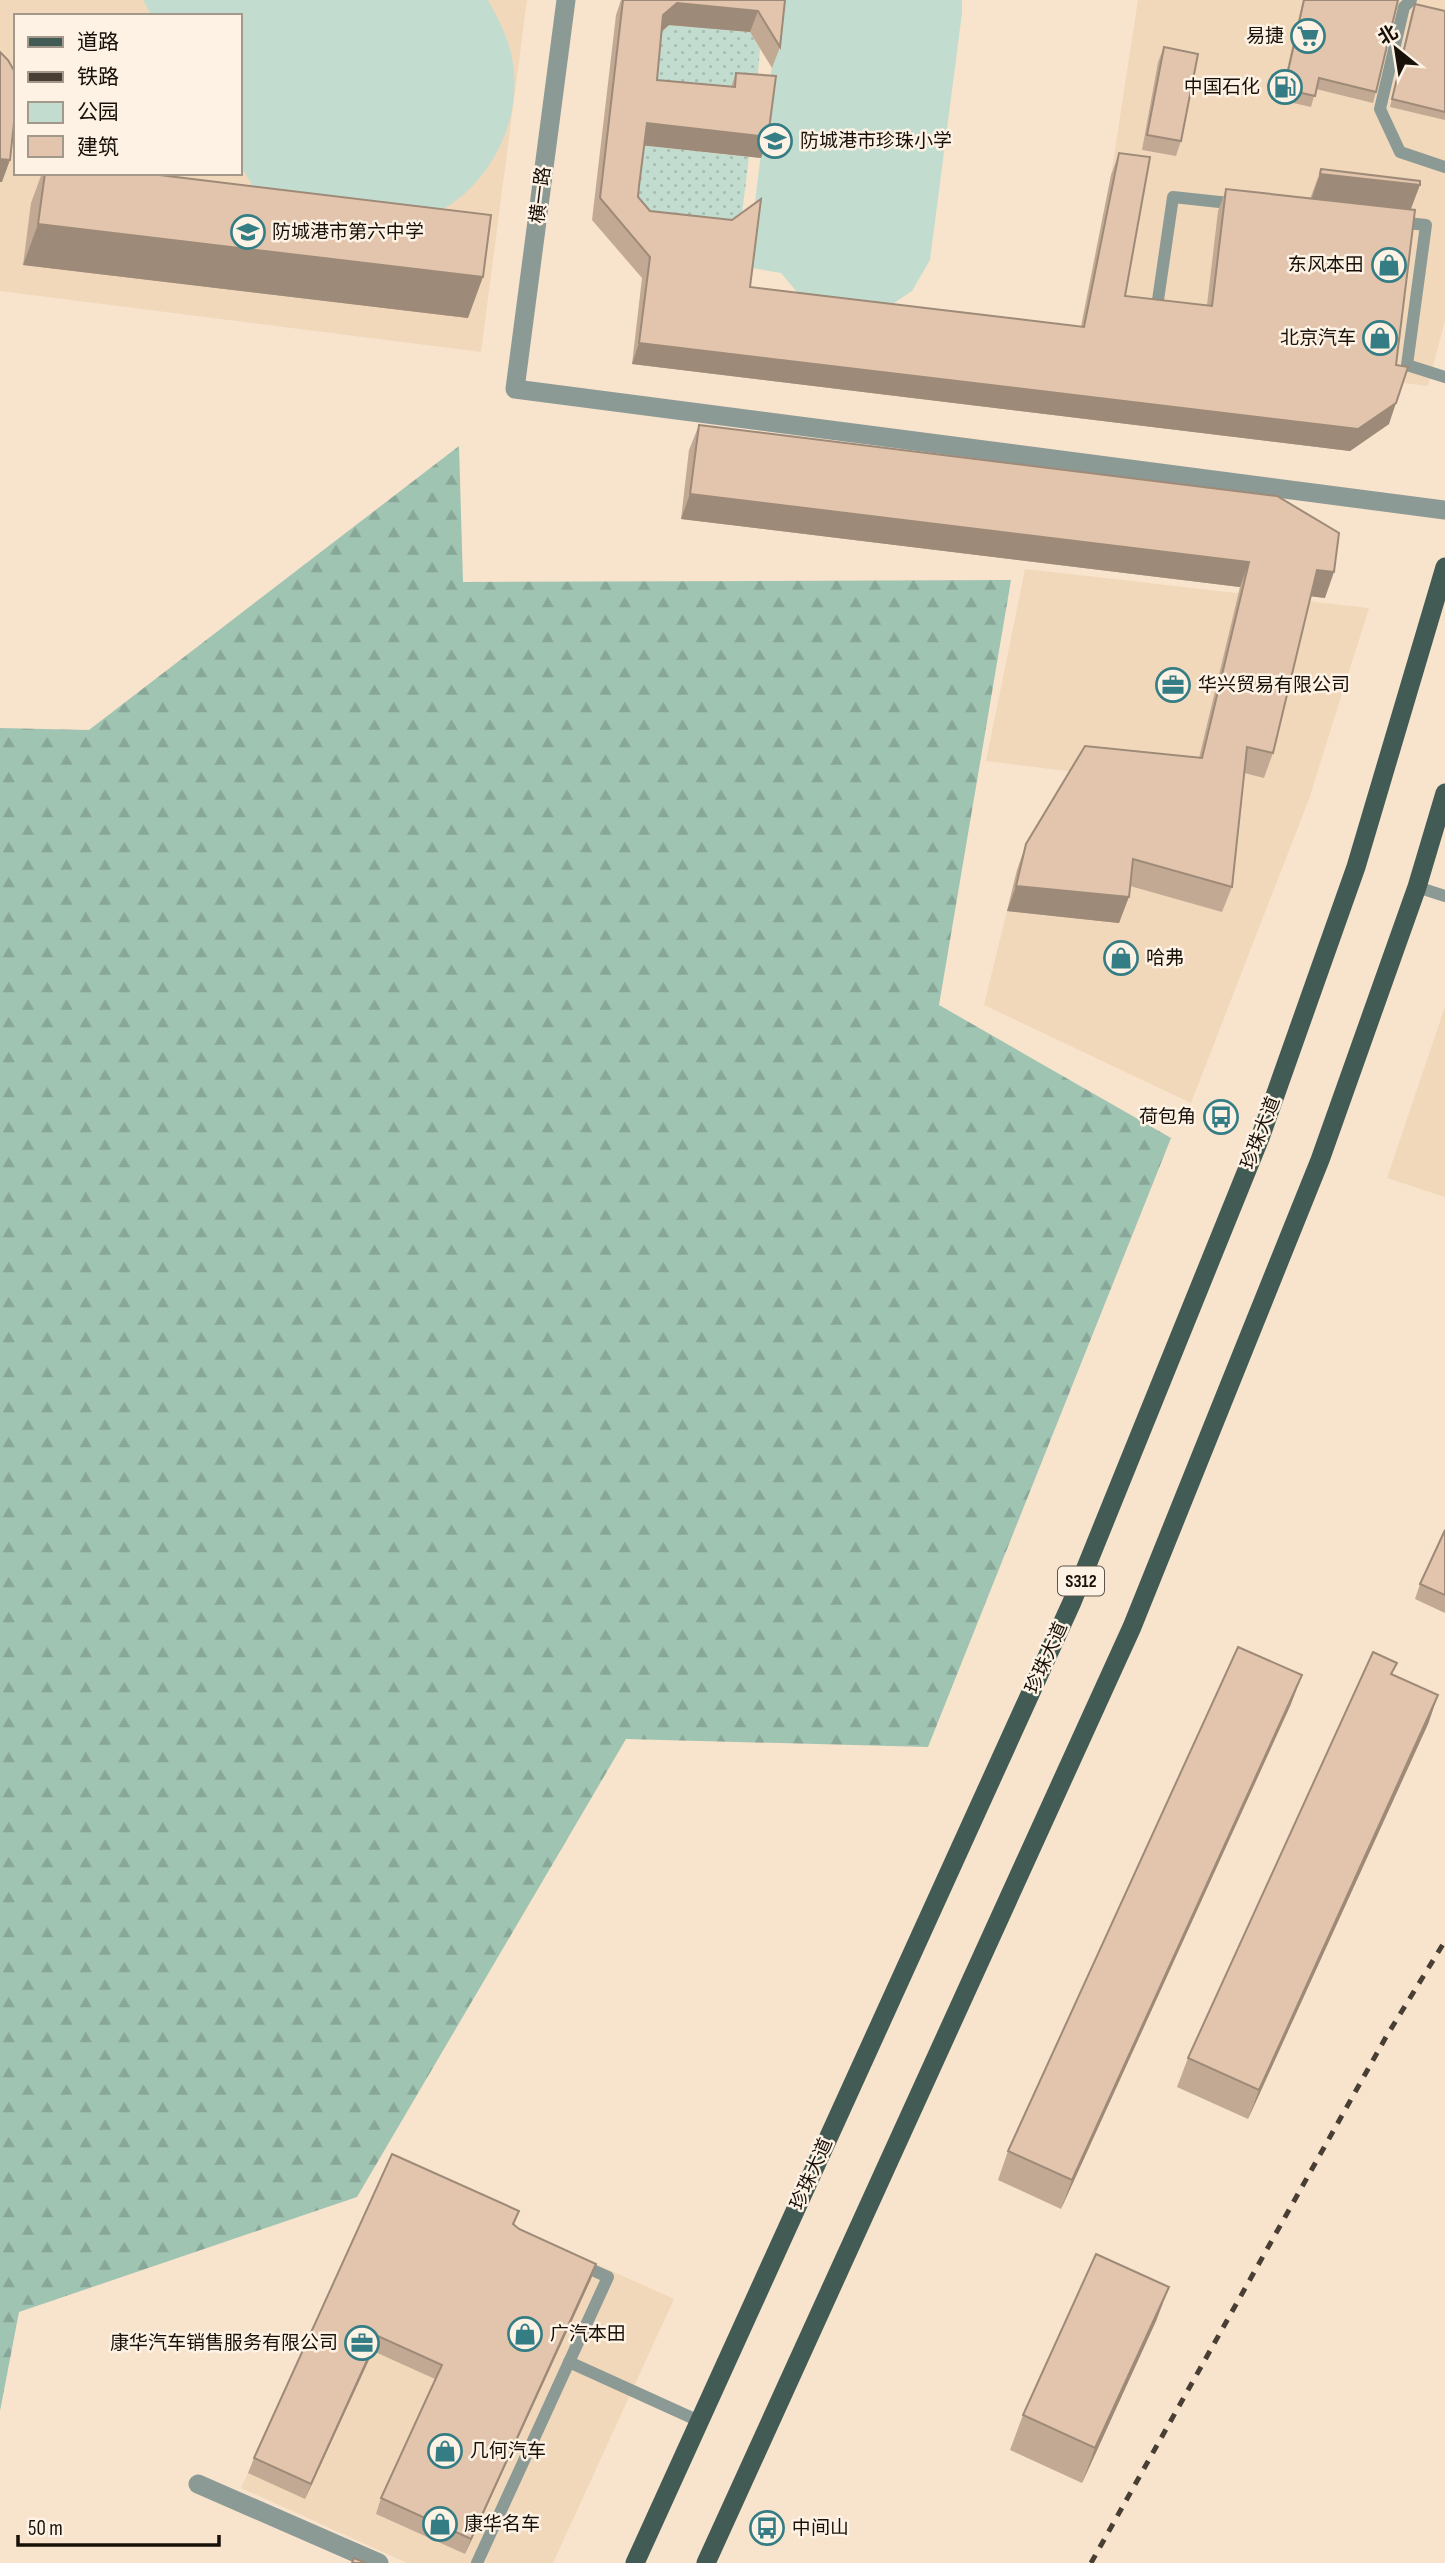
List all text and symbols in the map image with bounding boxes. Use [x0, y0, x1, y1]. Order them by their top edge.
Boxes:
legend [14, 14, 242, 175]
north arrow [1361, 14, 1431, 84]
supermarket icon: 易捷 [1289, 17, 1327, 55]
text: 北 [1374, 21, 1402, 50]
place label: 易捷 [1246, 25, 1284, 48]
text: 道路 [77, 30, 119, 55]
text: 铁路 [77, 65, 119, 90]
fuel station icon: 中国石化 [1266, 68, 1304, 106]
place label: 中国石化 [1184, 76, 1260, 99]
text: 公园 [77, 100, 119, 125]
school or university icon: 防城港市珍珠小学 [756, 122, 794, 160]
place label: 防城港市珍珠小学 [800, 130, 952, 153]
text: 建筑 [77, 135, 119, 160]
street label: 横一路 [526, 165, 556, 225]
school or university icon: 防城港市第六中学 [229, 213, 267, 251]
place label: 防城港市第六中学 [272, 221, 424, 244]
shop icon: 东风本田 [1370, 246, 1408, 284]
place label: 东风本田 [1288, 254, 1364, 277]
shop icon: 北京汽车 [1361, 319, 1399, 357]
place label: 北京汽车 [1280, 327, 1356, 350]
office icon: 华兴贸易有限公司 [1154, 666, 1192, 704]
place label: 华兴贸易有限公司 [1198, 674, 1350, 697]
shop icon: 哈弗 [1102, 939, 1140, 977]
place label: 哈弗 [1146, 947, 1184, 970]
street label: 珍珠大道 [1237, 1093, 1285, 1173]
bus stop icon: 荷包角 [1202, 1098, 1240, 1136]
place label: 荷包角 [1139, 1106, 1196, 1129]
road number: S312 [1058, 1566, 1104, 1596]
street label: 珍珠大道 [1021, 1619, 1073, 1697]
street label: 珍珠大道 [786, 2135, 838, 2213]
shop icon: 广汽本田 [506, 2315, 544, 2353]
place label: 广汽本田 [550, 2323, 626, 2346]
office icon: 康华汽车销售服务有限公司 [343, 2324, 381, 2362]
place label: 康华汽车销售服务有限公司 [110, 2332, 338, 2355]
shop icon: 几何汽车 [426, 2432, 464, 2470]
place label: 几何汽车 [470, 2440, 546, 2463]
scale bar [18, 2504, 219, 2548]
shop icon: 康华名车 [421, 2505, 459, 2543]
bus stop icon: 中间山 [748, 2509, 786, 2547]
place label: 康华名车 [464, 2513, 540, 2536]
text: 50 m [28, 2516, 63, 2541]
place label: 中间山 [792, 2517, 849, 2540]

